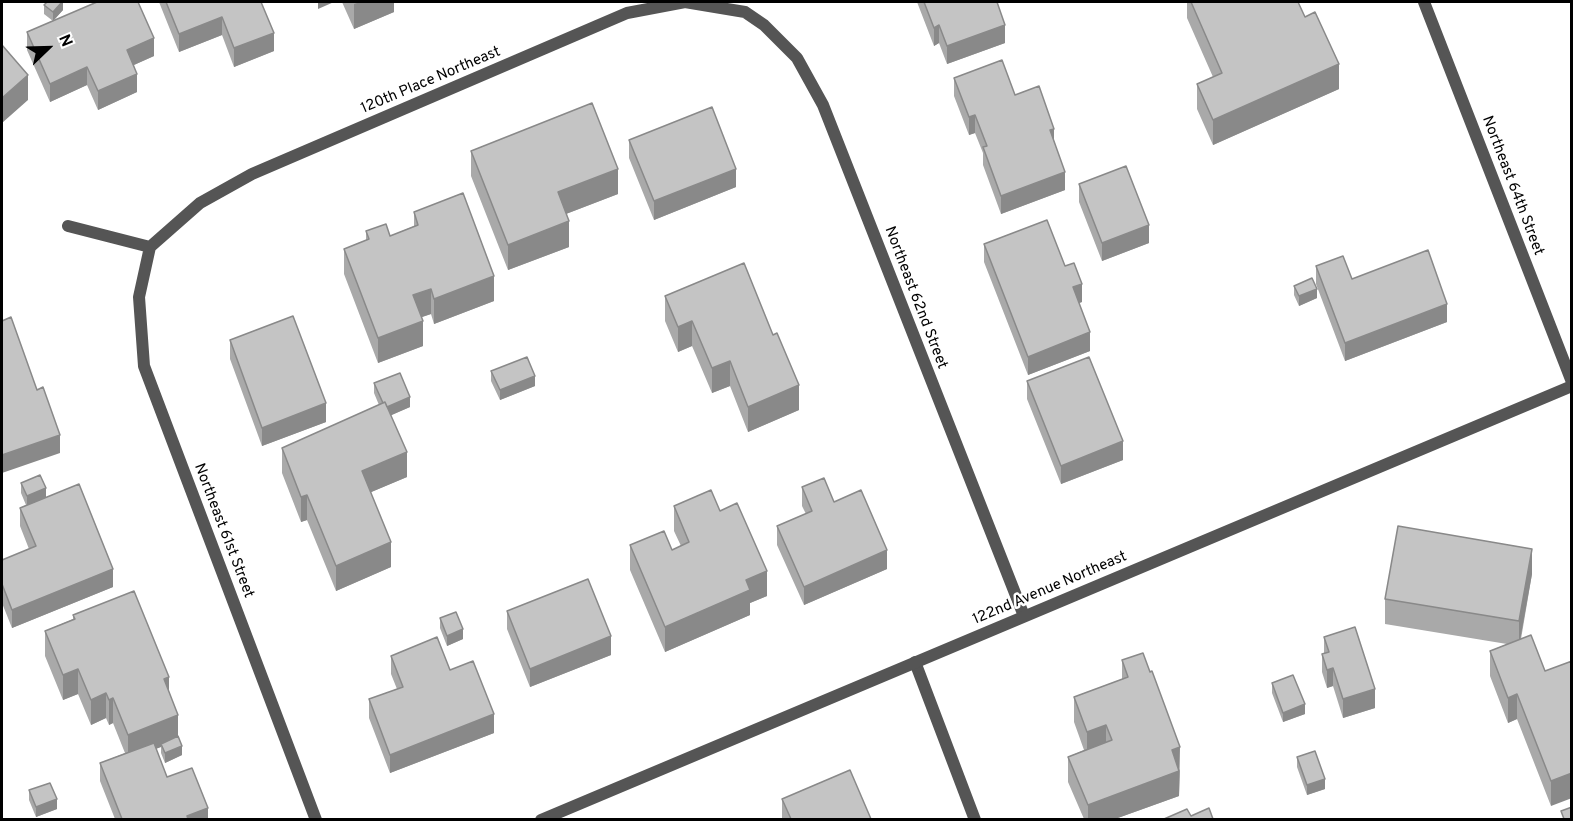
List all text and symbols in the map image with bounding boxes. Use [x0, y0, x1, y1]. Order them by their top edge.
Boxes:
north arrow [18, 18, 78, 78]
text: N [53, 32, 76, 50]
street label: 120th Place Northeast [358, 43, 504, 119]
street label: Northeast 64th Street [1477, 114, 1547, 258]
street label: Northeast 62nd Street [880, 224, 950, 372]
street label: Northeast 61st Street [189, 461, 257, 601]
street label: 122nd Avenue Northeast [970, 548, 1130, 630]

